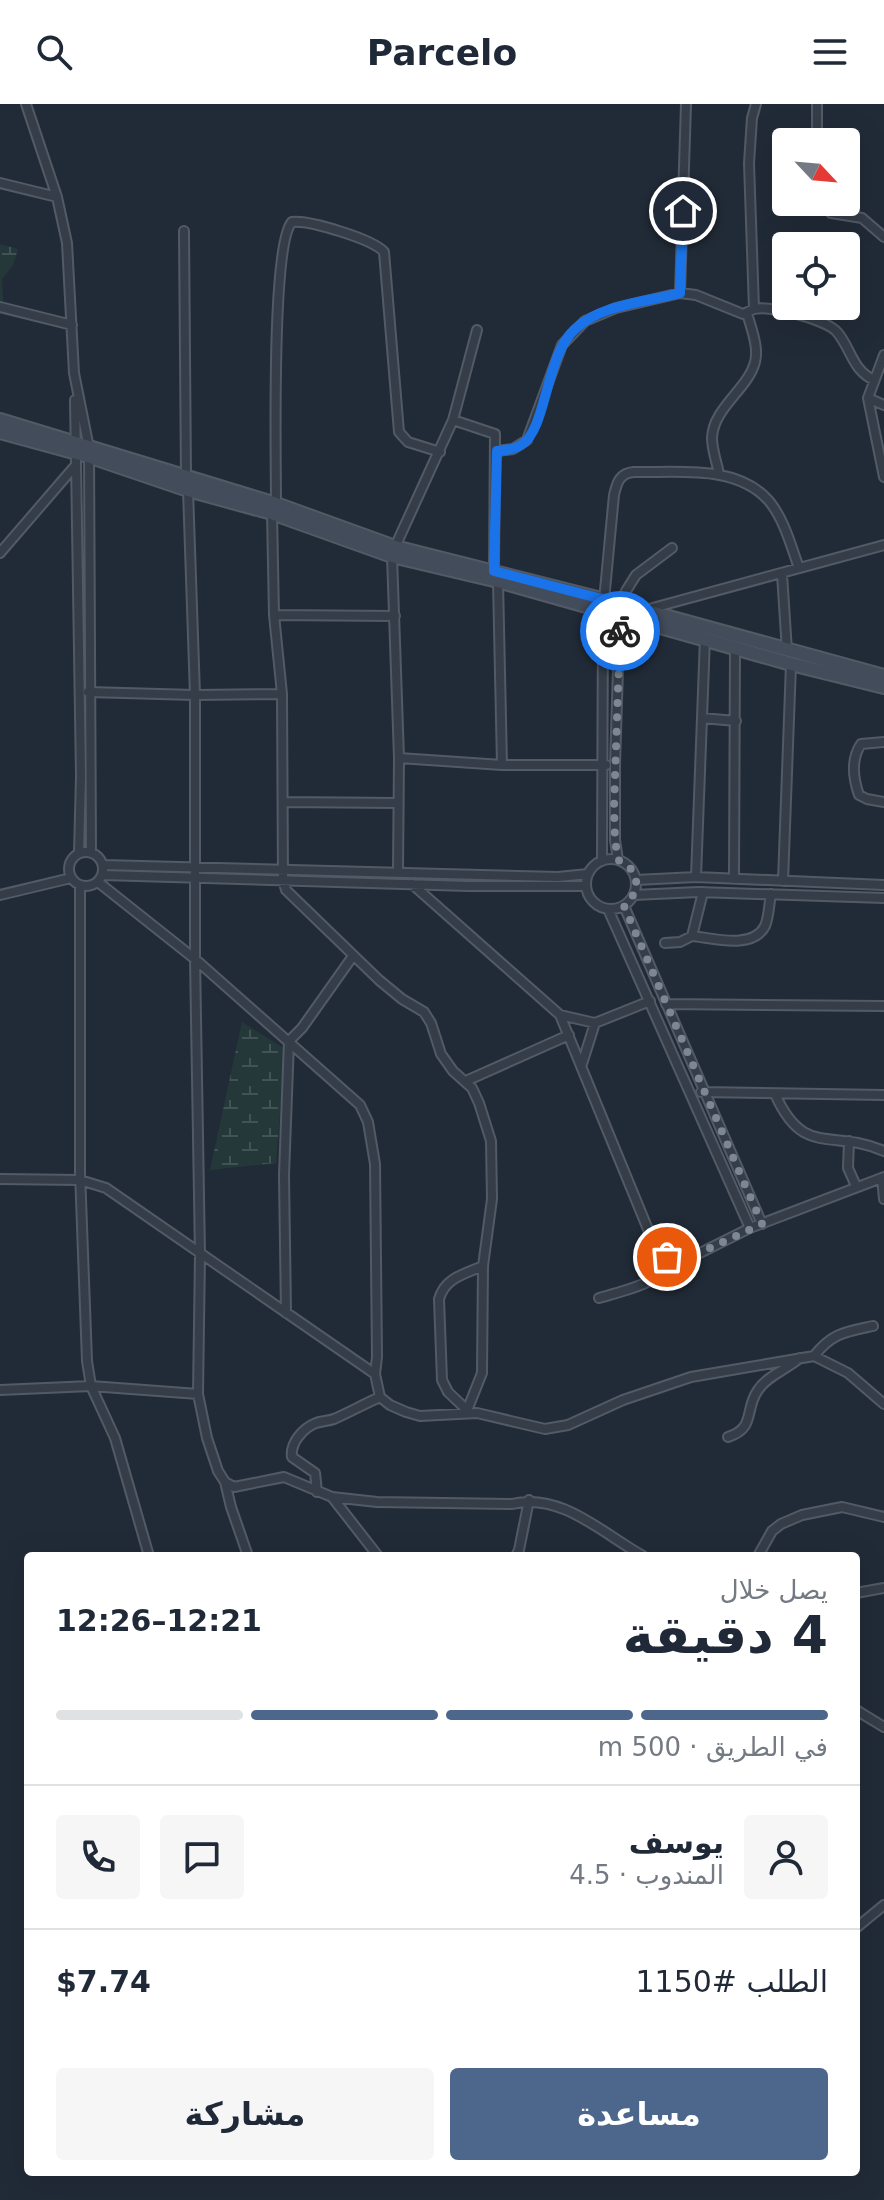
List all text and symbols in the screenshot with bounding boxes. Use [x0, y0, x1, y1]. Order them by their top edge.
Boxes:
icon: search [32, 30, 76, 74]
icon: menu [808, 30, 852, 74]
text: Parcelo [367, 32, 517, 73]
north arrow [772, 128, 860, 216]
map controls [772, 128, 860, 320]
pin [649, 177, 717, 245]
icon: home [661, 189, 705, 233]
button: locate [772, 232, 860, 320]
courier [580, 591, 660, 671]
icon: bike [598, 609, 642, 653]
pin [633, 1223, 701, 1291]
icon: bag [645, 1235, 689, 1279]
text: يصل خلال [720, 1575, 828, 1605]
text: 12:21–12:26 [56, 1603, 262, 1638]
text: 4 دقيقة [623, 1605, 828, 1665]
text: في الطريق · 500 m [598, 1732, 828, 1762]
button: phone [56, 1815, 140, 1899]
button: chat [160, 1815, 244, 1899]
button: person [744, 1815, 828, 1899]
text: يوسف [629, 1825, 724, 1860]
text: المندوب · 4.5 [569, 1860, 724, 1890]
text: $7.74 [56, 1964, 151, 1999]
text: الطلب #1150 [635, 1964, 828, 1999]
button: مشاركة [56, 2068, 434, 2160]
button: مساعدة [450, 2068, 828, 2160]

